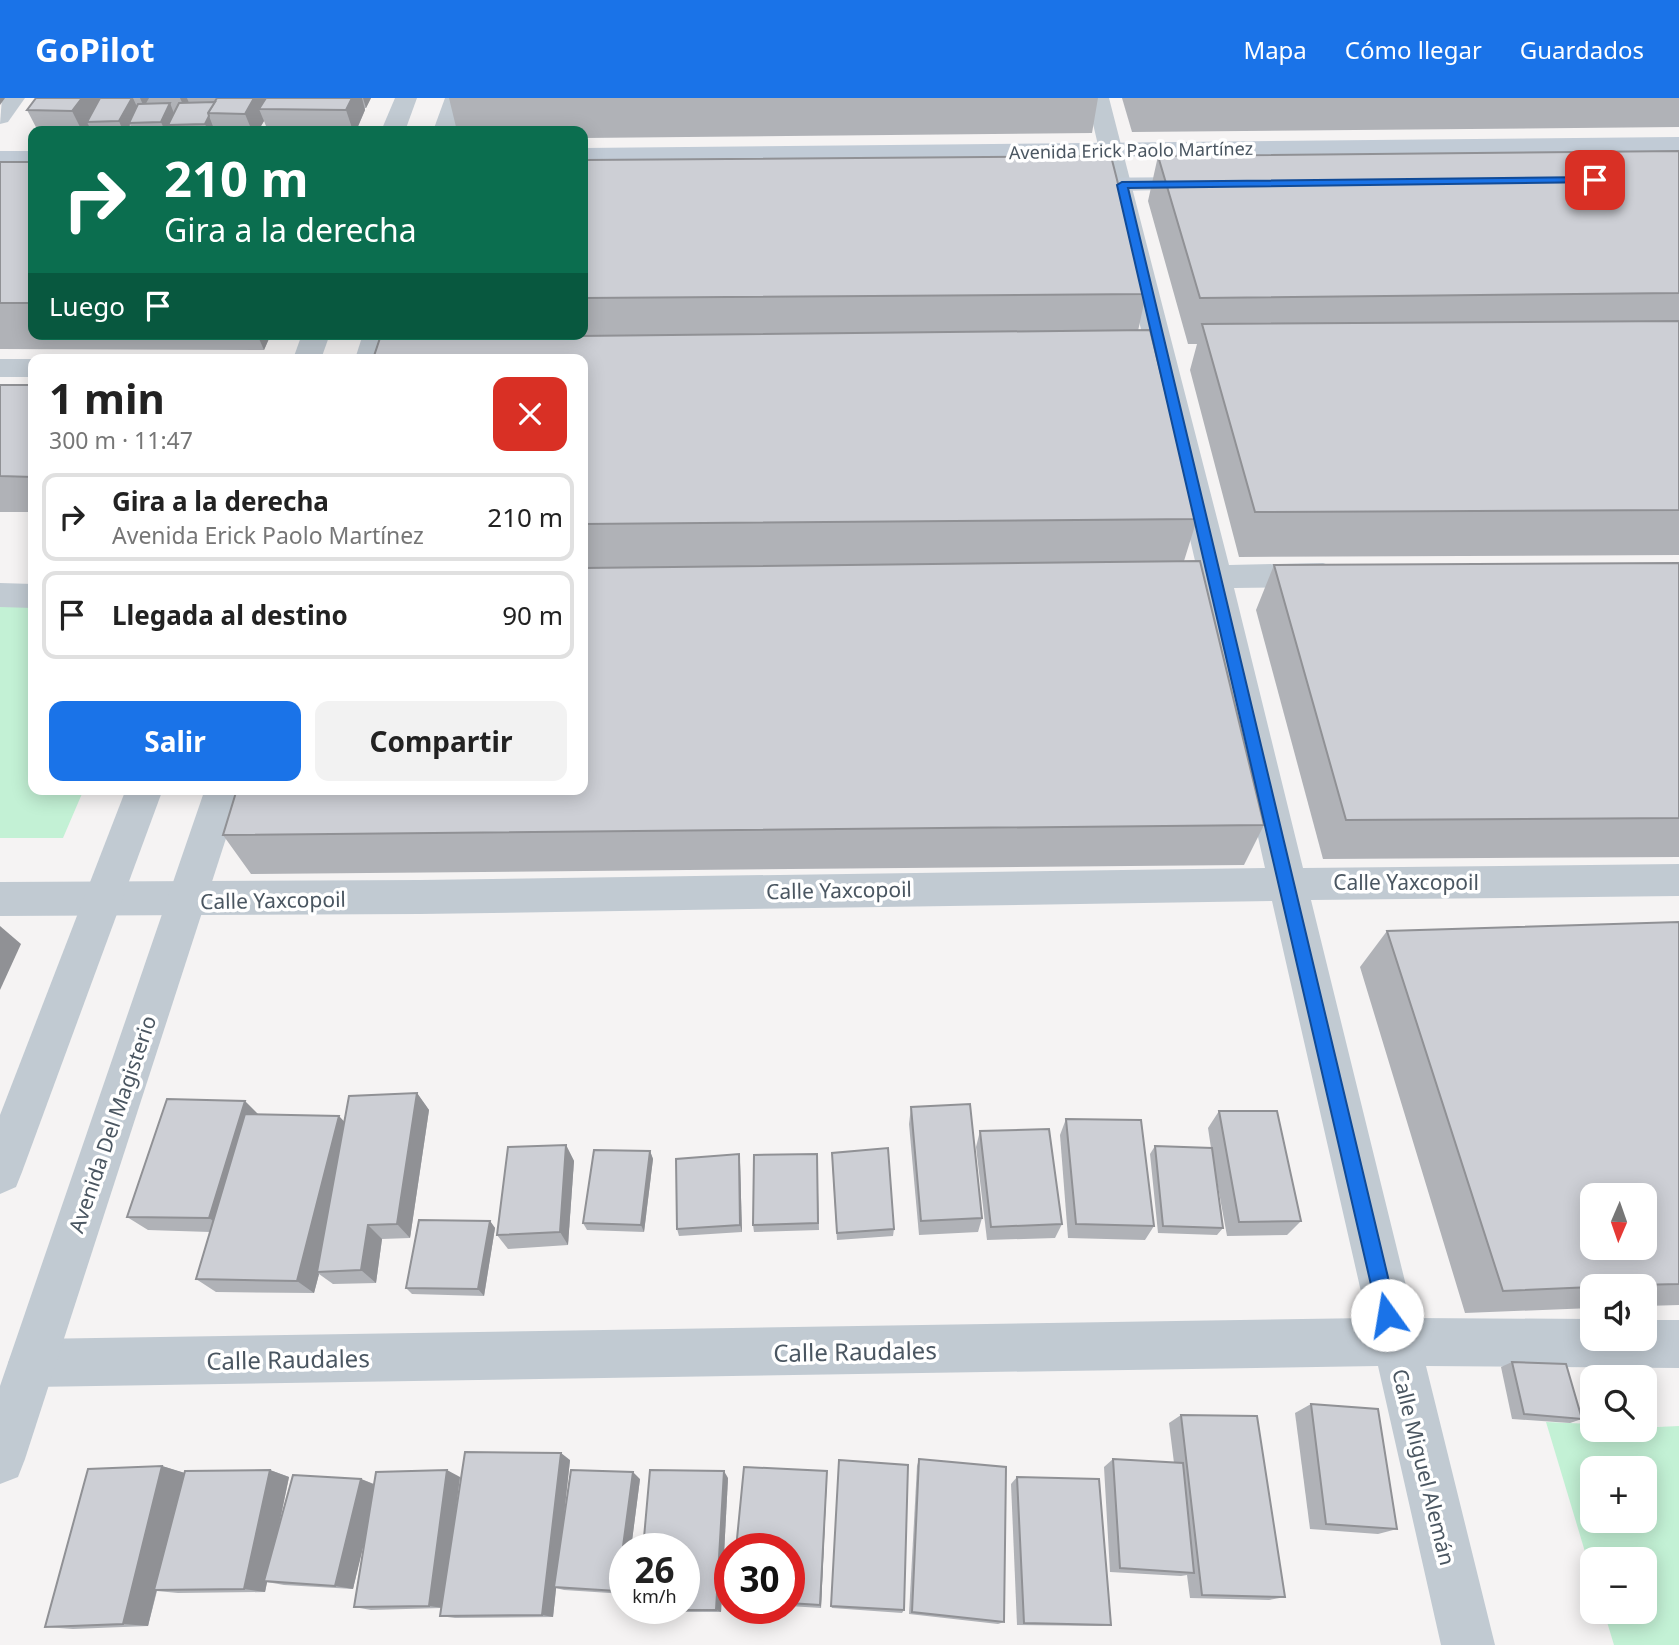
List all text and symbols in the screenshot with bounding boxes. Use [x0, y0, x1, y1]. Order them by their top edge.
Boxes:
text: GoPilot [35, 27, 155, 72]
text: Mapa [1243, 33, 1307, 66]
text: Cómo llegar [1345, 33, 1482, 66]
text: Guardados [1520, 33, 1644, 66]
street label: Avenida Erick Paolo Martínez [1009, 136, 1253, 164]
text: 210 m [164, 145, 309, 211]
pin [1565, 150, 1625, 210]
icon: right [49, 154, 140, 245]
icon: arrive [1576, 161, 1614, 199]
text: Gira a la derecha [164, 208, 417, 251]
icon: arrive [139, 287, 177, 325]
text: Luego [49, 288, 125, 324]
text: 1 min [49, 369, 165, 426]
button: close [493, 377, 567, 451]
text: 300 m · 11:47 [49, 424, 193, 456]
text: Gira a la derecha [112, 483, 329, 519]
icon: right [53, 498, 91, 536]
text: 210 m [487, 499, 563, 535]
text: Avenida Erick Paolo Martínez [112, 519, 424, 551]
icon: arrive [53, 596, 91, 634]
text: Llegada al destino [112, 597, 348, 633]
text: 90 m [502, 597, 563, 633]
button: Salir [49, 701, 301, 781]
button: Compartir [315, 701, 567, 781]
street label: Calle Yaxcopoil [1333, 868, 1479, 896]
street label: Calle Yaxcopoil [766, 875, 912, 905]
street label: Calle Yaxcopoil [200, 885, 346, 915]
street label: Avenida Del Magisterio [62, 1012, 162, 1236]
north arrow [1580, 1183, 1657, 1260]
map controls [1580, 1183, 1657, 1624]
button: sound [1580, 1274, 1657, 1351]
position arrow [1350, 1278, 1424, 1352]
street label: Calle Raudales [773, 1333, 937, 1369]
street label: Calle Raudales [206, 1341, 370, 1377]
button: search [1580, 1365, 1657, 1442]
street label: Calle Miguel Alemán [1386, 1366, 1462, 1568]
button: + [1580, 1456, 1657, 1533]
speed limit sign: 30 [714, 1533, 805, 1624]
text: 26 [634, 1546, 675, 1593]
button: − [1580, 1547, 1657, 1624]
text: km/h [632, 1584, 677, 1608]

